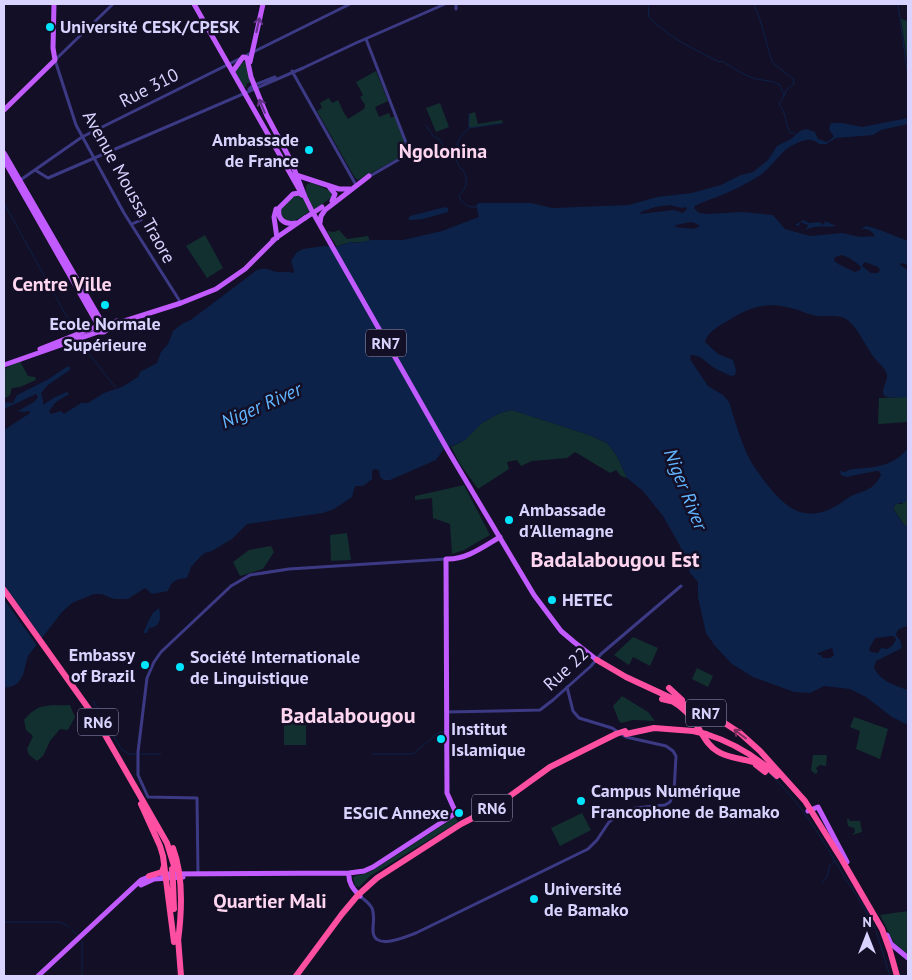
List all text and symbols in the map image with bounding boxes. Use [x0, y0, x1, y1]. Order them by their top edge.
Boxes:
place label: Université CESK/CPESK [60, 15, 240, 38]
one-way arrow [253, 17, 263, 33]
marker: Université CESK/CPESK [44, 21, 56, 33]
street label: Rue 310 [115, 63, 182, 112]
one-way arrow [257, 99, 267, 114]
street label: Avenue Moussa Traore [78, 106, 181, 267]
place label: Ambassade de France [212, 128, 299, 172]
district label: Ngolonina [399, 138, 487, 164]
marker: Ambassade de France [303, 144, 315, 156]
district label: Centre Ville [12, 271, 112, 297]
marker: Ecole Normale Supérieure [99, 299, 111, 311]
place label: Ecole Normale Supérieure [49, 312, 161, 356]
road number: RN7 [366, 329, 406, 356]
water label: Niger River [217, 376, 307, 433]
water label: Niger River [659, 445, 714, 535]
place label: Ambassade d'Allemagne [519, 498, 614, 542]
marker: Ambassade d'Allemagne [503, 514, 515, 526]
district label: Badalabougou Est [531, 545, 700, 573]
place label: HETEC [562, 588, 613, 611]
marker: HETEC [546, 594, 558, 606]
street label: Rue 22 [538, 642, 593, 695]
place label: Embassy of Brazil [69, 643, 136, 687]
place label: Société Internationale de Linguistique [190, 645, 360, 689]
marker: Embassy of Brazil [139, 659, 151, 671]
marker: Société Internationale de Linguistique [174, 661, 186, 673]
road number: RN7 [686, 700, 726, 726]
district label: Badalabougou [281, 701, 415, 729]
road number: RN6 [78, 709, 118, 736]
place label: Institut Islamique [451, 717, 526, 761]
one-way arrow [734, 728, 747, 739]
marker: Institut Islamique [435, 733, 447, 745]
place label: Campus Numérique Francophone de Bamako [591, 779, 780, 823]
road number: RN6 [472, 794, 512, 821]
marker: Campus Numérique Francophone de Bamako [575, 795, 587, 807]
place label: ESGIC Annexe [343, 801, 449, 824]
marker: ESGIC Annexe [453, 807, 465, 819]
place label: Université de Bamako [544, 877, 629, 921]
district label: Quartier Mali [213, 888, 327, 914]
marker: Université de Bamako [528, 893, 540, 905]
north arrow [842, 910, 892, 960]
text: N [862, 913, 872, 931]

